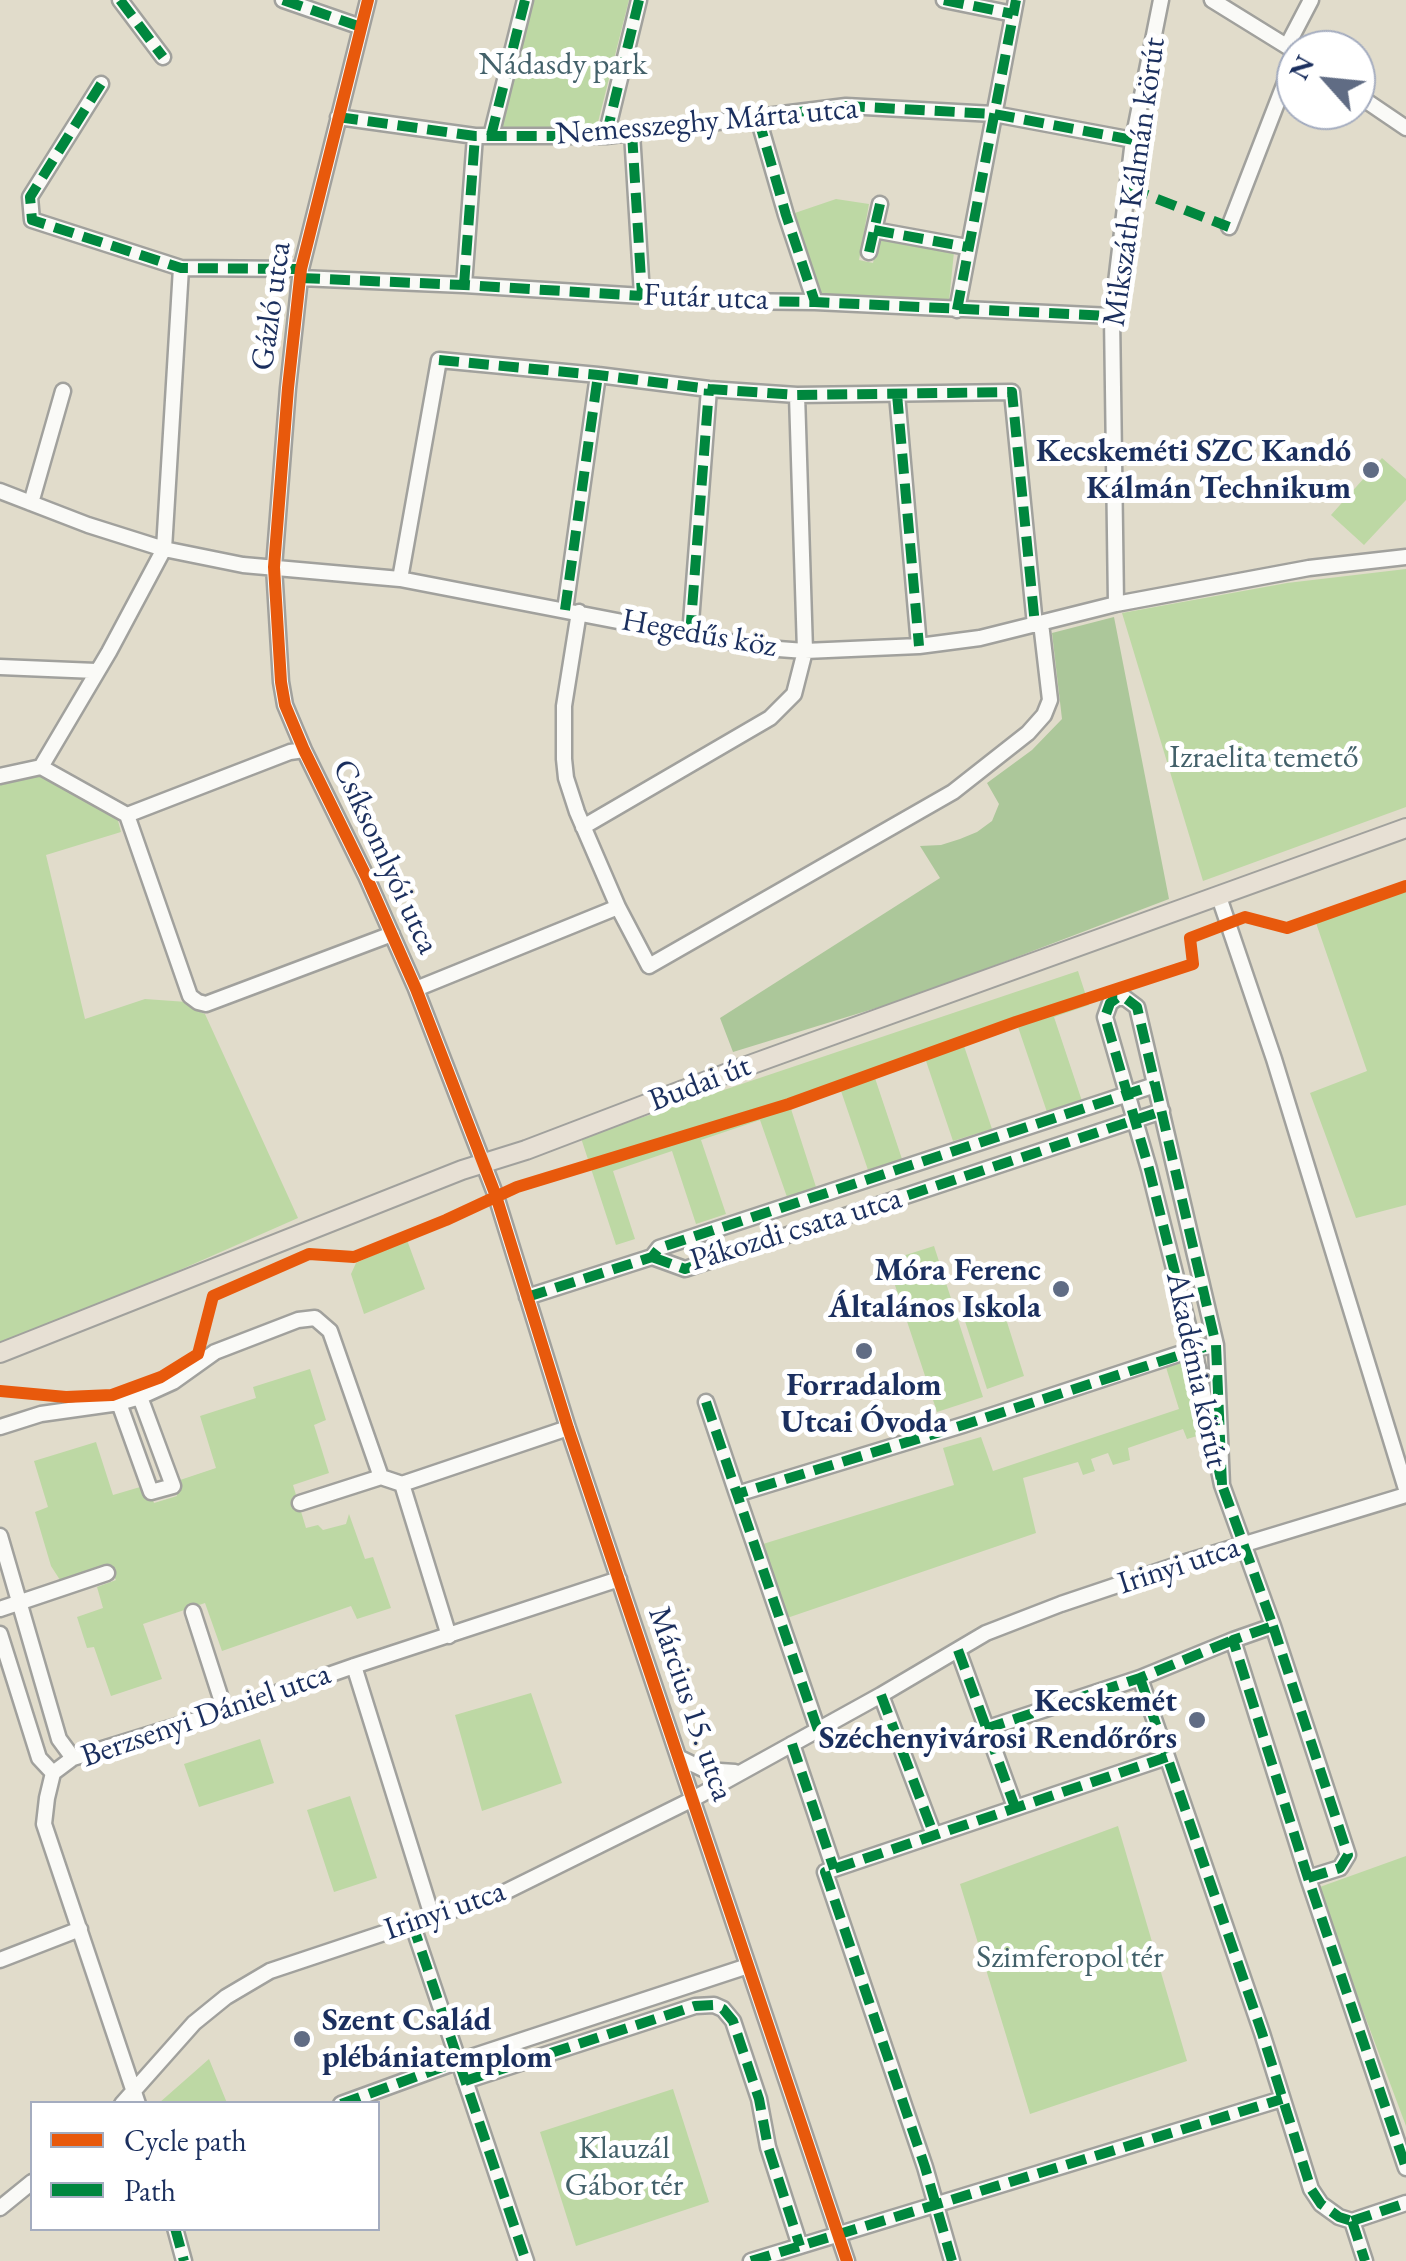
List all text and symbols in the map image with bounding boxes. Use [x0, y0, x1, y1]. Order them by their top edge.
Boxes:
north arrow [1276, 30, 1376, 130]
street label: Mikszáth Kálmán körút [1096, 35, 1174, 329]
park label: Nádasdy park [479, 46, 647, 84]
text: N [1280, 49, 1322, 86]
street label: Nemesszeghy Márta utca [554, 90, 860, 154]
street label: Gázló utca [244, 239, 300, 373]
street label: Futár utca [643, 277, 769, 319]
place label: Kecskeméti SZC Kandó Kálmán Technikum [1036, 433, 1351, 508]
marker: Kecskeméti SZC Kandó Kálmán Technikum [1360, 459, 1382, 481]
street label: Hegedűs köz [619, 601, 779, 667]
park label: Izraelita temető [1169, 739, 1359, 777]
street label: Csíksomlyói utca [323, 754, 447, 960]
street label: Budai út [644, 1047, 756, 1121]
street label: Pákozdi csata utca [686, 1180, 906, 1280]
place label: Móra Ferenc Általános Iskola [828, 1252, 1041, 1327]
street label: Akadémia körút [1157, 1269, 1235, 1471]
marker: Móra Ferenc Általános Iskola [1050, 1278, 1072, 1300]
marker: Forradalom Utcai Óvoda [853, 1340, 875, 1362]
place label: Forradalom Utcai Óvoda [781, 1367, 947, 1442]
street label: Irinyi utca [1113, 1528, 1245, 1604]
street label: Március 15. utca [639, 1602, 741, 1806]
street label: Berzsenyi Dániel utca [76, 1655, 336, 1777]
place label: Kecskemét Széchenyivárosi Rendőrőrs [819, 1683, 1177, 1758]
marker: Kecskemét Széchenyivárosi Rendőrőrs [1186, 1709, 1208, 1731]
street label: Irinyi utca [379, 1872, 511, 1950]
park label: Szimferopol tér [976, 1939, 1164, 1977]
place label: Szent Család plébániatemplom [322, 2002, 552, 2077]
marker: Szent Család plébániatemplom [291, 2028, 313, 2050]
legend [30, 2101, 380, 2231]
text: Cycle path [124, 2121, 247, 2160]
park label: Klauzál Gábor tér [565, 2130, 683, 2205]
text: Path [124, 2171, 176, 2210]

